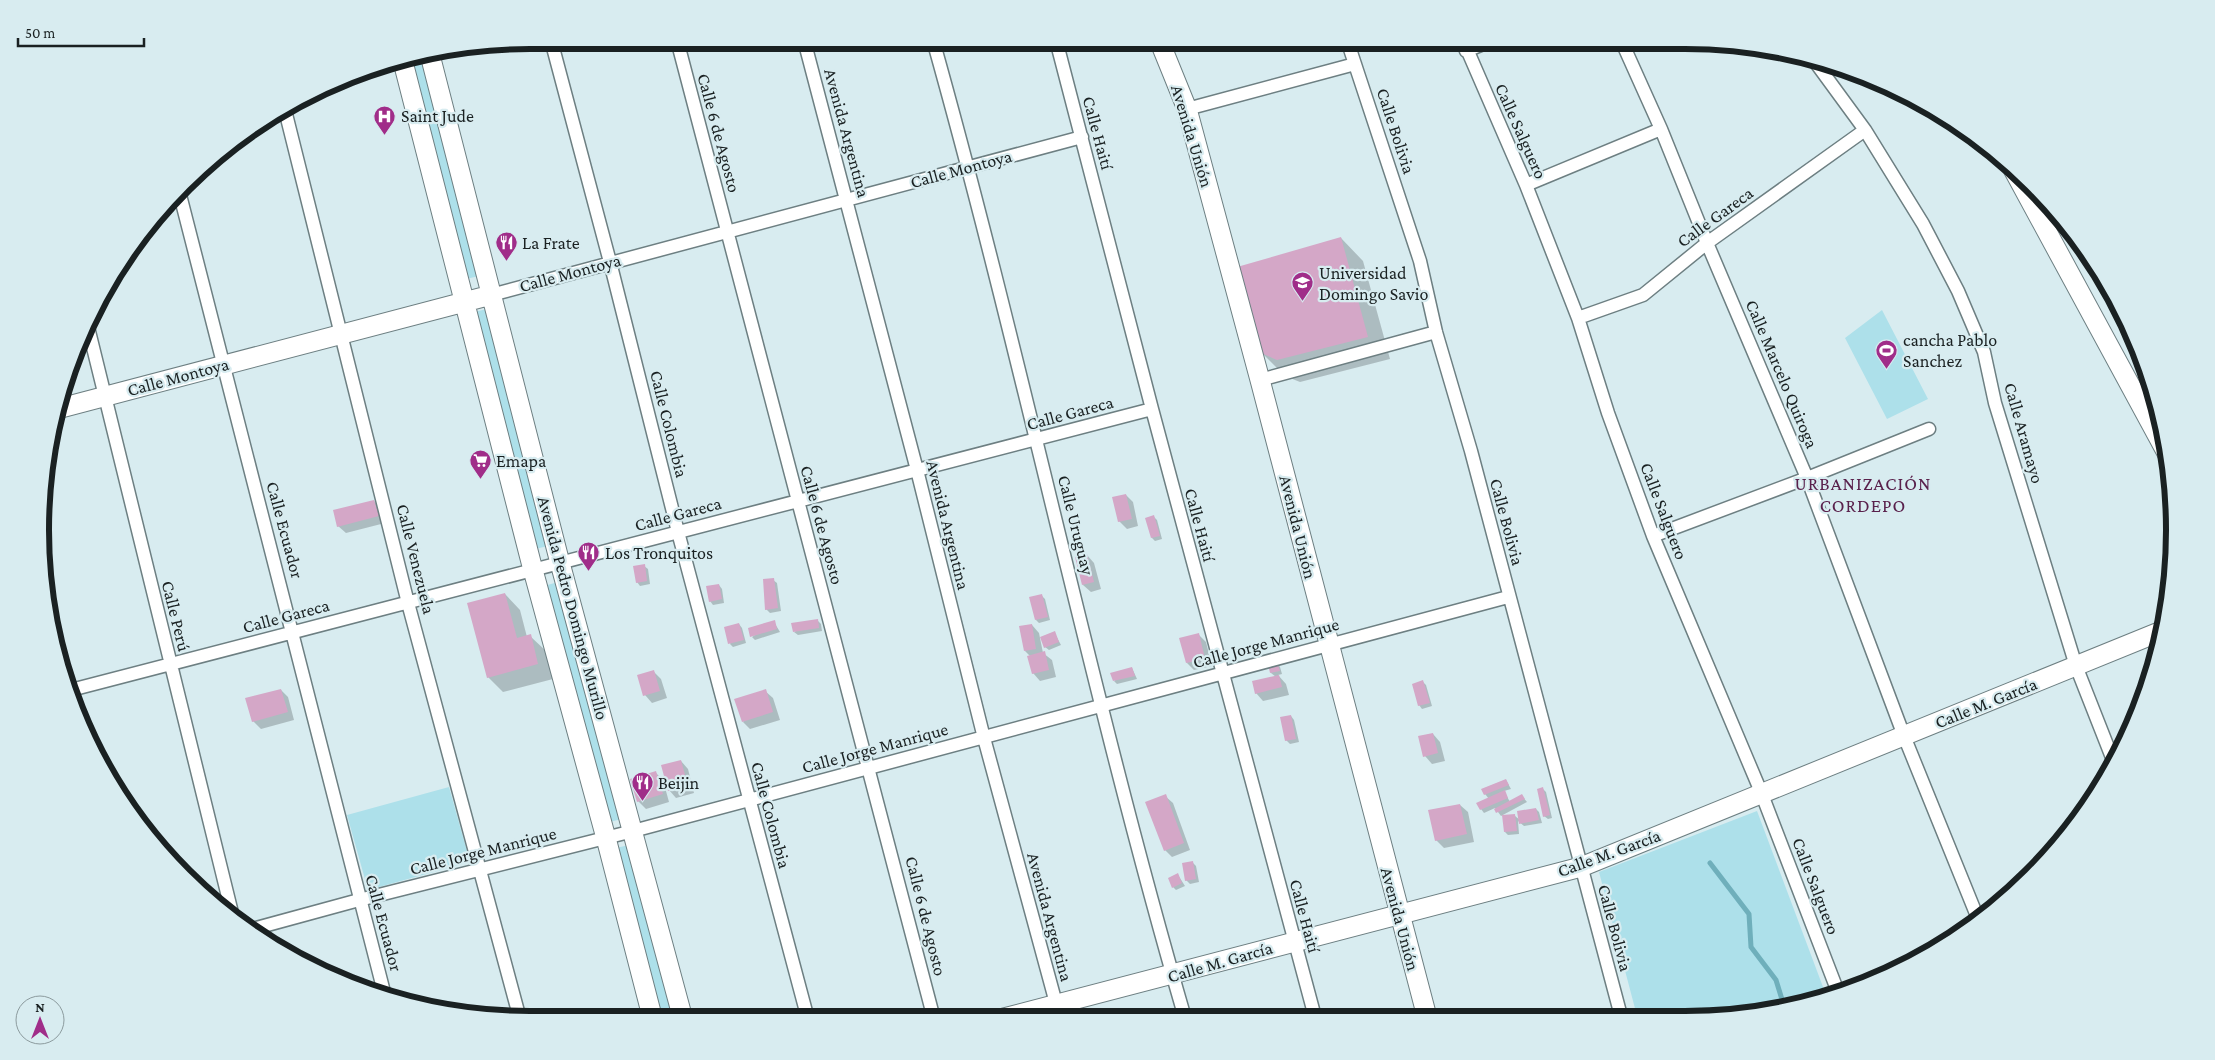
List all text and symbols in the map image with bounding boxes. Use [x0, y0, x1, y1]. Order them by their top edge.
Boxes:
scale bar [18, 15, 144, 47]
text: 50 m [25, 25, 55, 41]
street label: Avenida Argentina [820, 66, 874, 200]
street label: Calle 6 de Agosto [694, 71, 745, 195]
street label: Calle Salguero [1491, 80, 1551, 182]
street label: Avenida Unión [1167, 82, 1217, 190]
street label: Calle Bolivia [1373, 85, 1419, 177]
street label: Calle Haití [1079, 94, 1118, 173]
hospital icon: Saint Jude [373, 104, 397, 135]
place label: Saint Jude [401, 106, 474, 126]
street label: Calle Montoya [908, 146, 1014, 192]
street label: Calle Gareca [1673, 183, 1757, 251]
restaurant icon: La Frate [494, 231, 518, 262]
place label: La Frate [522, 233, 580, 253]
street label: Calle Montoya [517, 250, 623, 296]
place label: Universidad Domingo Savio [1319, 263, 1428, 304]
school or university icon: Universidad Domingo Savio [1291, 271, 1315, 302]
street label: Calle Marcelo Quiroga [1742, 297, 1822, 451]
place label: cancha Pablo Sanchez [1903, 330, 1997, 371]
sports icon: cancha Pablo Sanchez [1875, 338, 1899, 369]
street label: Calle Montoya [125, 354, 231, 400]
street label: Calle Colombia [646, 368, 692, 480]
street label: Calle Aramayo [2000, 380, 2048, 486]
street label: Calle Gareca [1024, 392, 1116, 434]
supermarket icon: Emapa [468, 449, 492, 480]
place label: Emapa [496, 451, 546, 471]
street label: Avenida Argentina [922, 458, 974, 592]
street label: Calle Salguero [1636, 460, 1692, 562]
street label: Calle 6 de Agosto [797, 463, 848, 587]
street label: Calle Uruguay [1054, 473, 1098, 578]
street label: Avenida Unión [1275, 473, 1321, 581]
district label: URBANIZACIÓN CORDEPO [1795, 473, 1931, 516]
street label: Calle Bolivia [1486, 476, 1528, 568]
street label: Calle Ecuador [262, 479, 308, 581]
street label: Calle Haití [1181, 486, 1220, 565]
street label: Calle Gareca [632, 493, 724, 535]
street label: Avenida Pedro Domingo Murillo [534, 494, 613, 722]
street label: Calle Venezuela [393, 502, 439, 616]
restaurant icon: Los Tronquitos [577, 541, 601, 572]
place label: Los Tronquitos [605, 543, 713, 563]
street label: Calle Perú [158, 579, 195, 654]
street label: Calle Gareca [240, 595, 332, 637]
street label: Calle Jorge Manrique [1191, 614, 1341, 672]
street label: Calle M. García [1932, 673, 2040, 733]
street label: Calle Jorge Manrique [800, 719, 950, 777]
street label: Calle Colombia [747, 760, 795, 870]
restaurant icon: Beijin [630, 771, 654, 802]
place label: Beijin [658, 773, 700, 794]
street label: Calle Jorge Manrique [408, 823, 559, 879]
street label: Calle M. García [1555, 825, 1663, 881]
street label: Calle Salguero [1788, 835, 1844, 937]
street label: Avenida Argentina [1023, 850, 1077, 984]
street label: Calle 6 de Agosto [901, 854, 951, 978]
street label: Avenida Unión [1377, 865, 1423, 973]
street label: Calle Ecuador [361, 872, 407, 974]
street label: Calle Haití [1286, 877, 1325, 956]
street label: Calle Bolivia [1594, 882, 1636, 974]
street label: Calle M. García [1165, 937, 1275, 987]
north arrow [15, 995, 65, 1045]
text: N [35, 999, 45, 1015]

